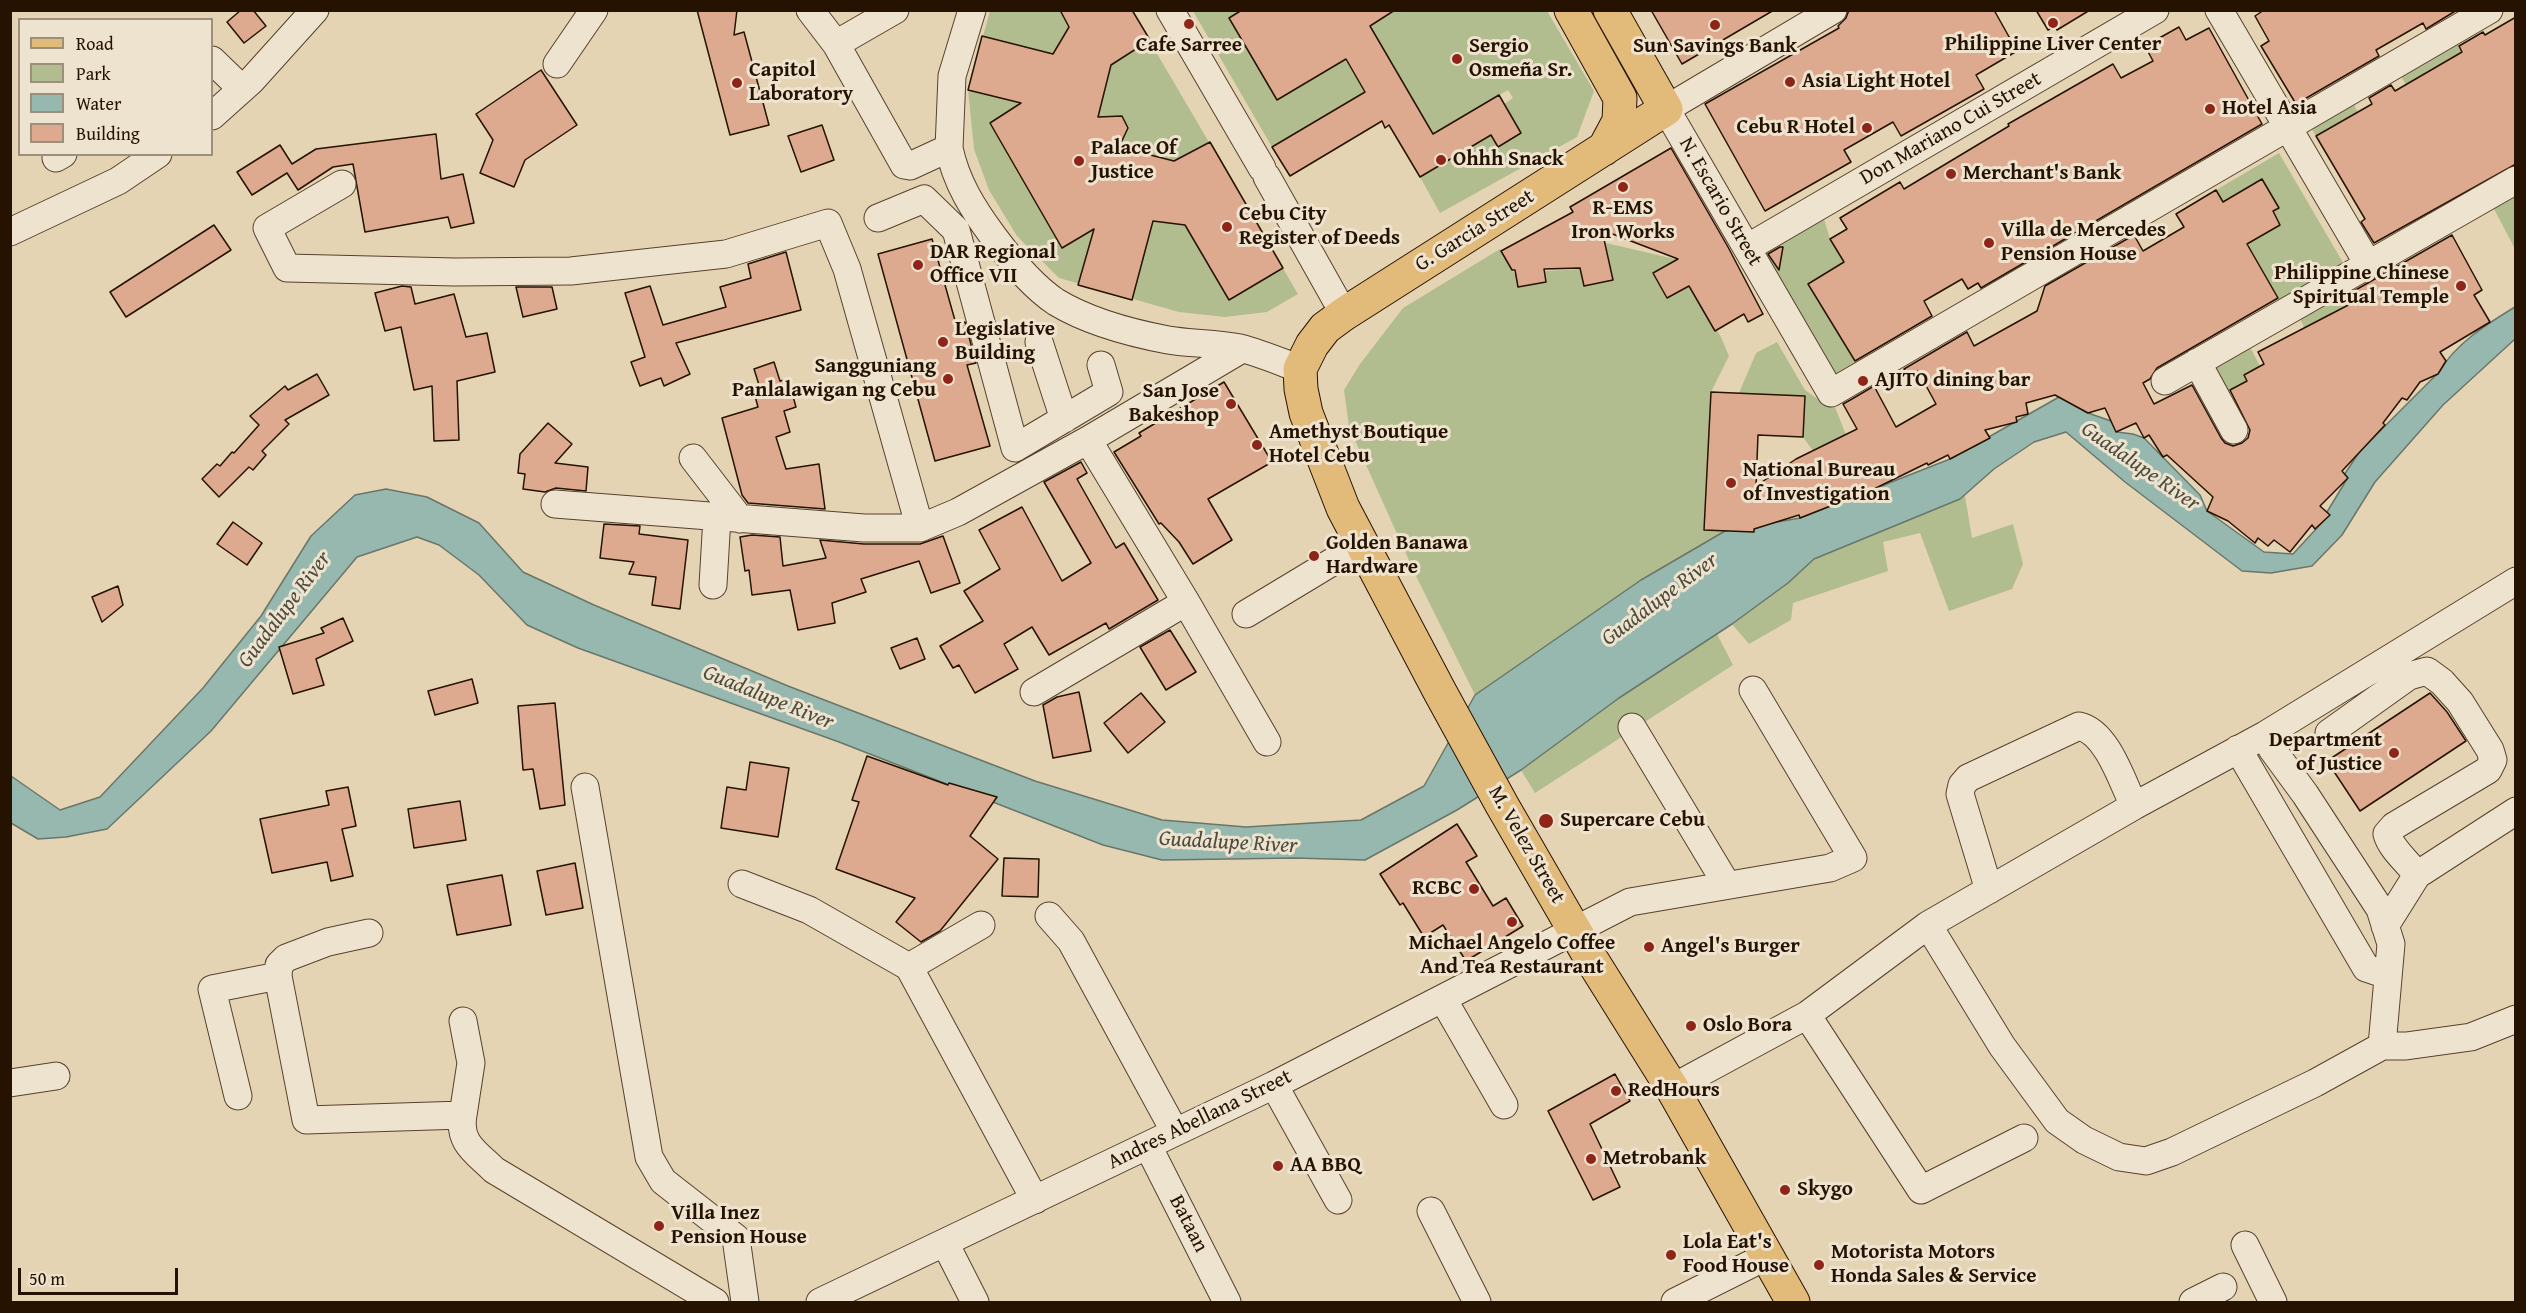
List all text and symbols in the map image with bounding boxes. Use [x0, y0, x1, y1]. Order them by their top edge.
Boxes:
marker: Philippine Liver Center [2046, 16, 2060, 30]
marker: Cafe Sarree [1182, 17, 1196, 31]
legend [18, 18, 213, 156]
marker: Sun Savings Bank [1708, 18, 1722, 32]
text: Road [76, 30, 114, 57]
place label: Philippine Liver Center [1945, 32, 2161, 58]
place label: Cafe Sarree [1136, 33, 1242, 59]
place label: Sergio Osmeña Sr. [1469, 34, 1572, 84]
place label: Sun Savings Bank [1633, 34, 1797, 60]
marker: Sergio Osmeña Sr. [1450, 52, 1464, 66]
place label: Capitol Laboratory [749, 58, 853, 108]
text: Park [76, 60, 111, 87]
street label: Don Mariano Cui Street [1856, 67, 2046, 191]
place label: Asia Light Hotel [1802, 69, 1950, 95]
marker: Asia Light Hotel [1783, 75, 1797, 89]
marker: Capitol Laboratory [730, 76, 744, 90]
text: Water [76, 90, 121, 117]
place label: Hotel Asia [2222, 96, 2317, 122]
marker: Hotel Asia [2203, 102, 2217, 116]
place label: Cebu R Hotel [1737, 115, 1855, 141]
text: Building [76, 120, 140, 147]
marker: Cebu R Hotel [1860, 121, 1874, 135]
street label: N. Escario Street [1673, 133, 1767, 271]
place label: Palace Of Justice [1091, 136, 1176, 186]
place label: Ohhh Snack [1453, 147, 1564, 173]
marker: Ohhh Snack [1434, 153, 1448, 167]
marker: Palace Of Justice [1072, 154, 1086, 168]
place label: Merchant's Bank [1963, 161, 2121, 187]
marker: Merchant's Bank [1944, 167, 1958, 181]
marker: R-EMS Iron Works [1616, 180, 1630, 194]
street label: G. Garcia Street [1411, 184, 1539, 278]
place label: R-EMS Iron Works [1571, 196, 1675, 246]
place label: Cebu City Register of Deeds [1239, 202, 1400, 252]
place label: Villa de Mercedes Pension House [2001, 218, 2166, 268]
marker: Cebu City Register of Deeds [1220, 220, 1234, 234]
marker: Villa de Mercedes Pension House [1982, 236, 1996, 250]
place label: DAR Regional Office VII [930, 240, 1056, 290]
marker: DAR Regional Office VII [911, 258, 925, 272]
place label: Philippine Chinese Spiritual Temple [2274, 261, 2449, 311]
marker: Philippine Chinese Spiritual Temple [2454, 279, 2468, 293]
place label: Legislative Building [955, 317, 1055, 367]
marker: Legislative Building [936, 335, 950, 349]
place label: Sangguniang Panlalawigan ng Cebu [732, 354, 936, 404]
place label: AJITO dining bar [1875, 368, 2030, 394]
marker: Sangguniang Panlalawigan ng Cebu [941, 372, 955, 386]
marker: AJITO dining bar [1856, 374, 1870, 388]
place label: San Jose Bakeshop [1129, 379, 1219, 429]
marker: San Jose Bakeshop [1224, 397, 1238, 411]
water label: Guadalupe River [2076, 416, 2204, 518]
place label: Amethyst Boutique Hotel Cebu [1269, 420, 1448, 470]
marker: Amethyst Boutique Hotel Cebu [1250, 438, 1264, 452]
place label: National Bureau of Investigation [1743, 458, 1895, 508]
marker: National Bureau of Investigation [1724, 476, 1738, 490]
place label: Golden Banawa Hardware [1326, 531, 1468, 581]
water label: Guadalupe River [233, 547, 337, 673]
water label: Guadalupe River [1597, 548, 1723, 652]
marker: Golden Banawa Hardware [1307, 549, 1321, 563]
water label: Guadalupe River [699, 660, 837, 736]
place label: Department of Justice [2269, 728, 2382, 778]
marker: Department of Justice [2387, 746, 2401, 760]
street label: M. Velez Street [1482, 782, 1570, 908]
place label: Supercare Cebu [1560, 808, 1705, 834]
marker: Supercare Cebu [1537, 812, 1555, 830]
water label: Guadalupe River [1158, 826, 1298, 860]
place label: RCBC [1412, 876, 1462, 902]
marker: RCBC [1467, 882, 1481, 896]
marker: Michael Angelo Coffee And Tea Restaurant [1505, 915, 1519, 929]
place label: Michael Angelo Coffee And Tea Restaurant [1409, 931, 1615, 981]
place label: Angel's Burger [1661, 934, 1800, 960]
marker: Angel's Burger [1642, 940, 1656, 954]
place label: Oslo Bora [1703, 1013, 1792, 1039]
marker: Oslo Bora [1684, 1019, 1698, 1033]
street label: Andres Abellana Street [1104, 1065, 1296, 1175]
place label: RedHours [1628, 1078, 1720, 1104]
marker: RedHours [1609, 1084, 1623, 1098]
place label: Metrobank [1603, 1146, 1706, 1172]
marker: Metrobank [1584, 1152, 1598, 1166]
place label: AA BBQ [1290, 1153, 1361, 1179]
marker: AA BBQ [1271, 1159, 1285, 1173]
place label: Skygo [1797, 1177, 1853, 1203]
marker: Skygo [1778, 1183, 1792, 1197]
street label: Bataan [1163, 1191, 1213, 1257]
place label: Villa Inez Pension House [671, 1201, 807, 1251]
marker: Villa Inez Pension House [652, 1219, 666, 1233]
place label: Lola Eat's Food House [1683, 1230, 1789, 1280]
place label: Motorista Motors Honda Sales & Service [1831, 1240, 2036, 1290]
marker: Lola Eat's Food House [1664, 1248, 1678, 1262]
scale bar [21, 1256, 182, 1294]
marker: Motorista Motors Honda Sales & Service [1812, 1258, 1826, 1272]
text: 50 m [29, 1265, 65, 1292]

